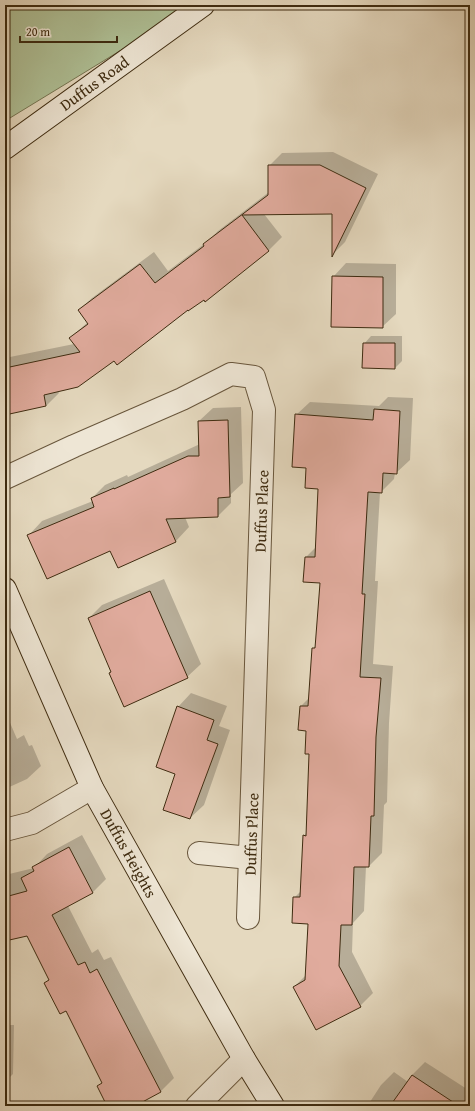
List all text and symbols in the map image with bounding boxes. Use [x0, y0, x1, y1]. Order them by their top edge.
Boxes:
scale bar [20, 18, 117, 44]
text: 20 m [26, 23, 50, 40]
street label: Duffus Road [54, 49, 134, 116]
street label: Duffus Place [248, 469, 274, 553]
street label: Duffus Place [238, 792, 264, 876]
street label: Duffus Heights [95, 804, 163, 902]

